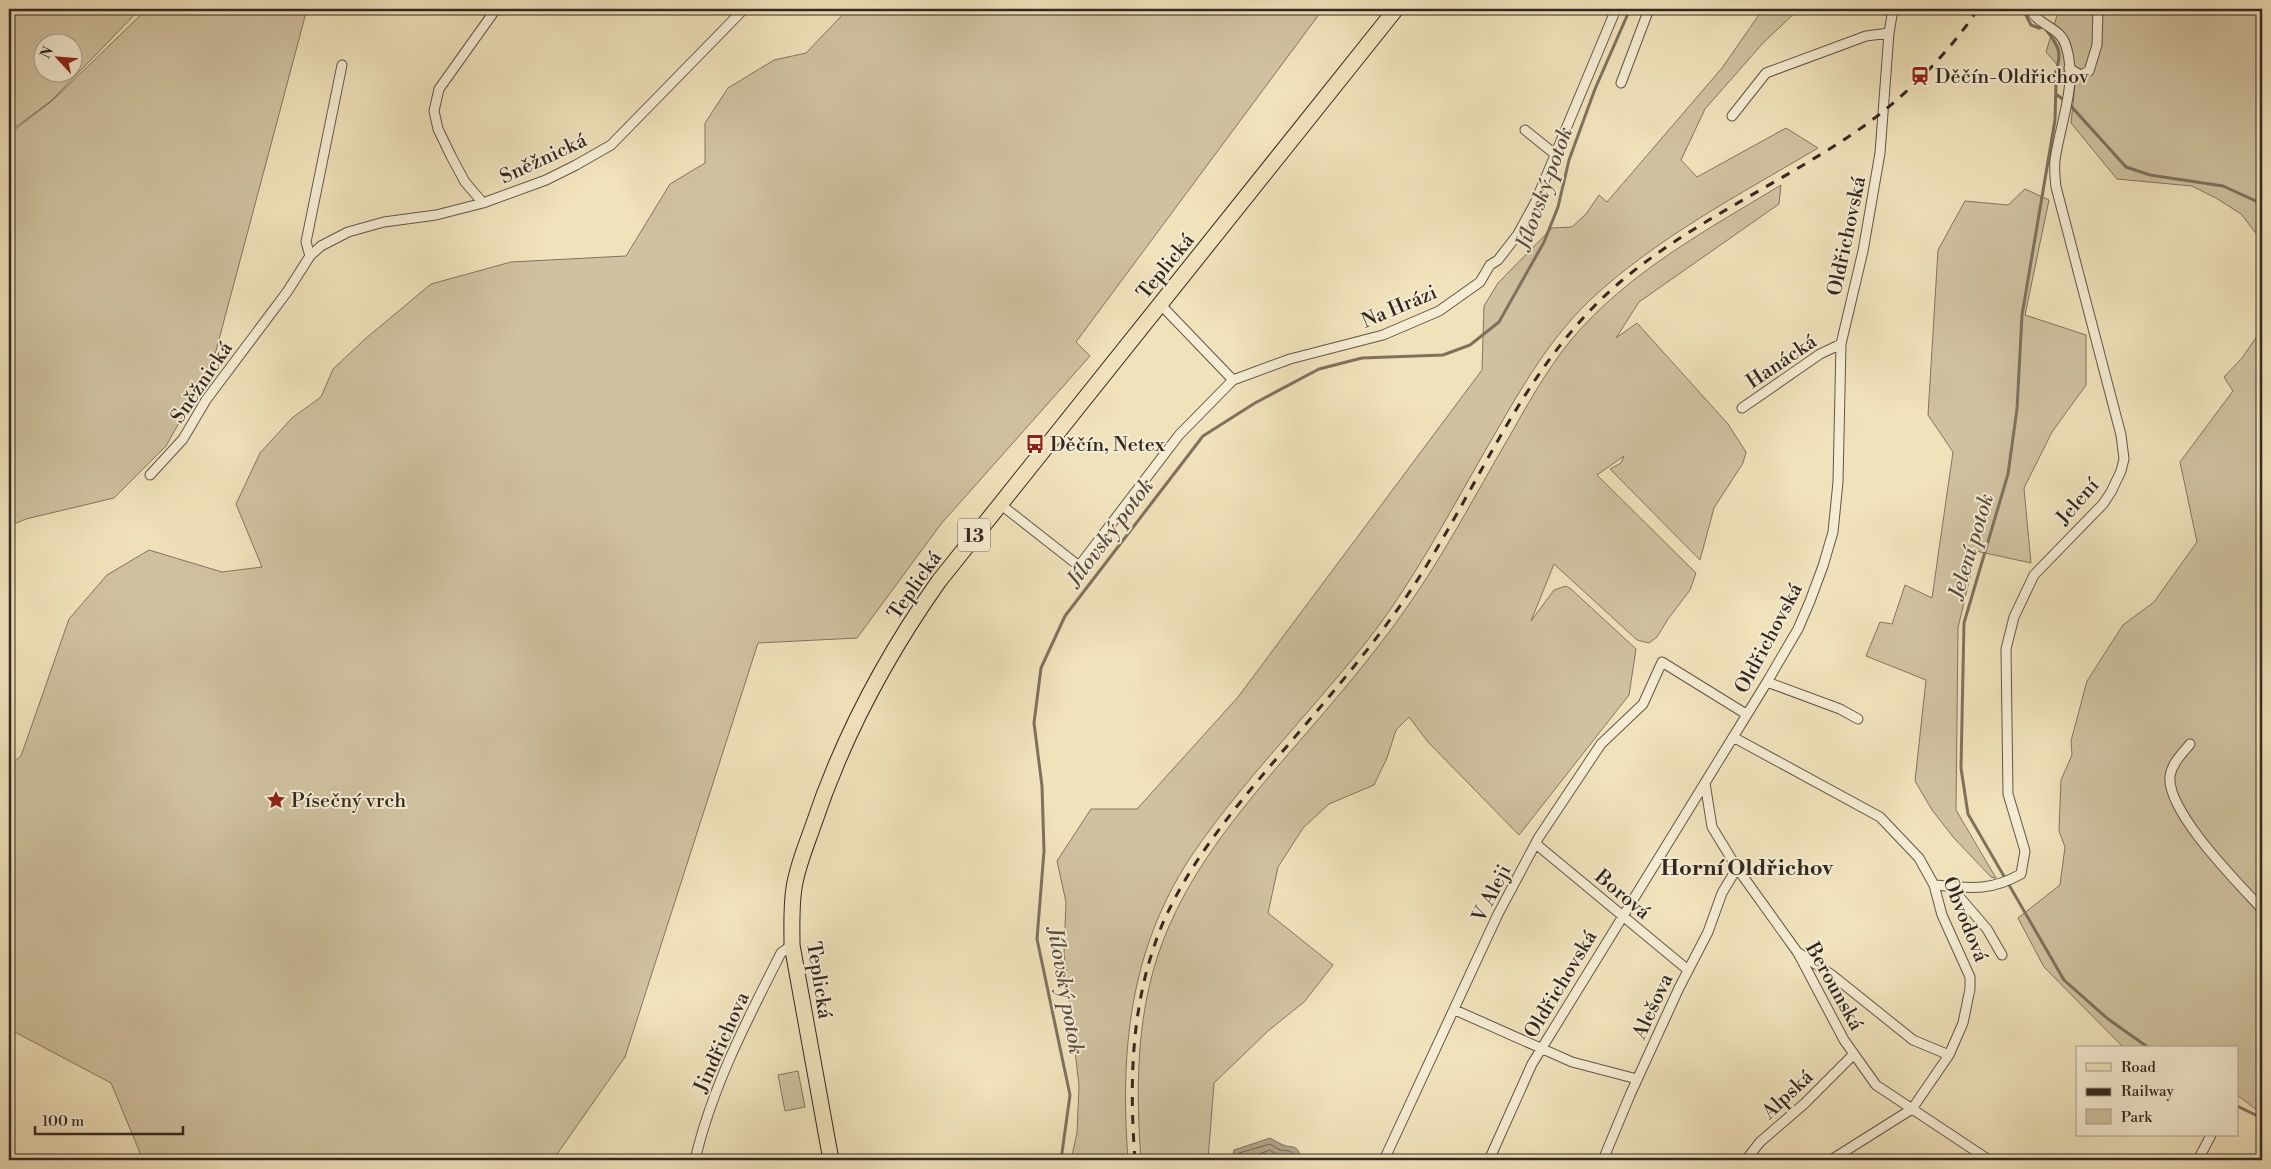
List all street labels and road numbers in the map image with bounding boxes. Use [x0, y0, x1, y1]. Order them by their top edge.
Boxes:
street label: Sněžnická [496, 128, 592, 190]
street label: Oldřichovská [1823, 174, 1872, 298]
street label: Teplická [1132, 228, 1201, 305]
street label: Na Hrázi [1358, 280, 1442, 334]
street label: Hanácká [1742, 329, 1823, 395]
street label: Sněžnická [166, 337, 239, 428]
street label: Jelení [2051, 473, 2106, 531]
road number: 13 [958, 518, 990, 552]
street label: Teplická [883, 546, 948, 625]
street label: Oldřichovská [1730, 579, 1809, 698]
street label: V Aleji [1467, 860, 1518, 928]
street label: Borová [1589, 864, 1655, 926]
street label: Obvodová [1936, 873, 1993, 967]
street label: Oldřichovská [1519, 926, 1604, 1043]
street label: Berounská [1799, 937, 1869, 1036]
street label: Teplická [800, 940, 837, 1021]
street label: Alešova [1627, 969, 1680, 1044]
street label: Jindřichova [689, 988, 756, 1098]
street label: Alpská [1756, 1065, 1820, 1126]

